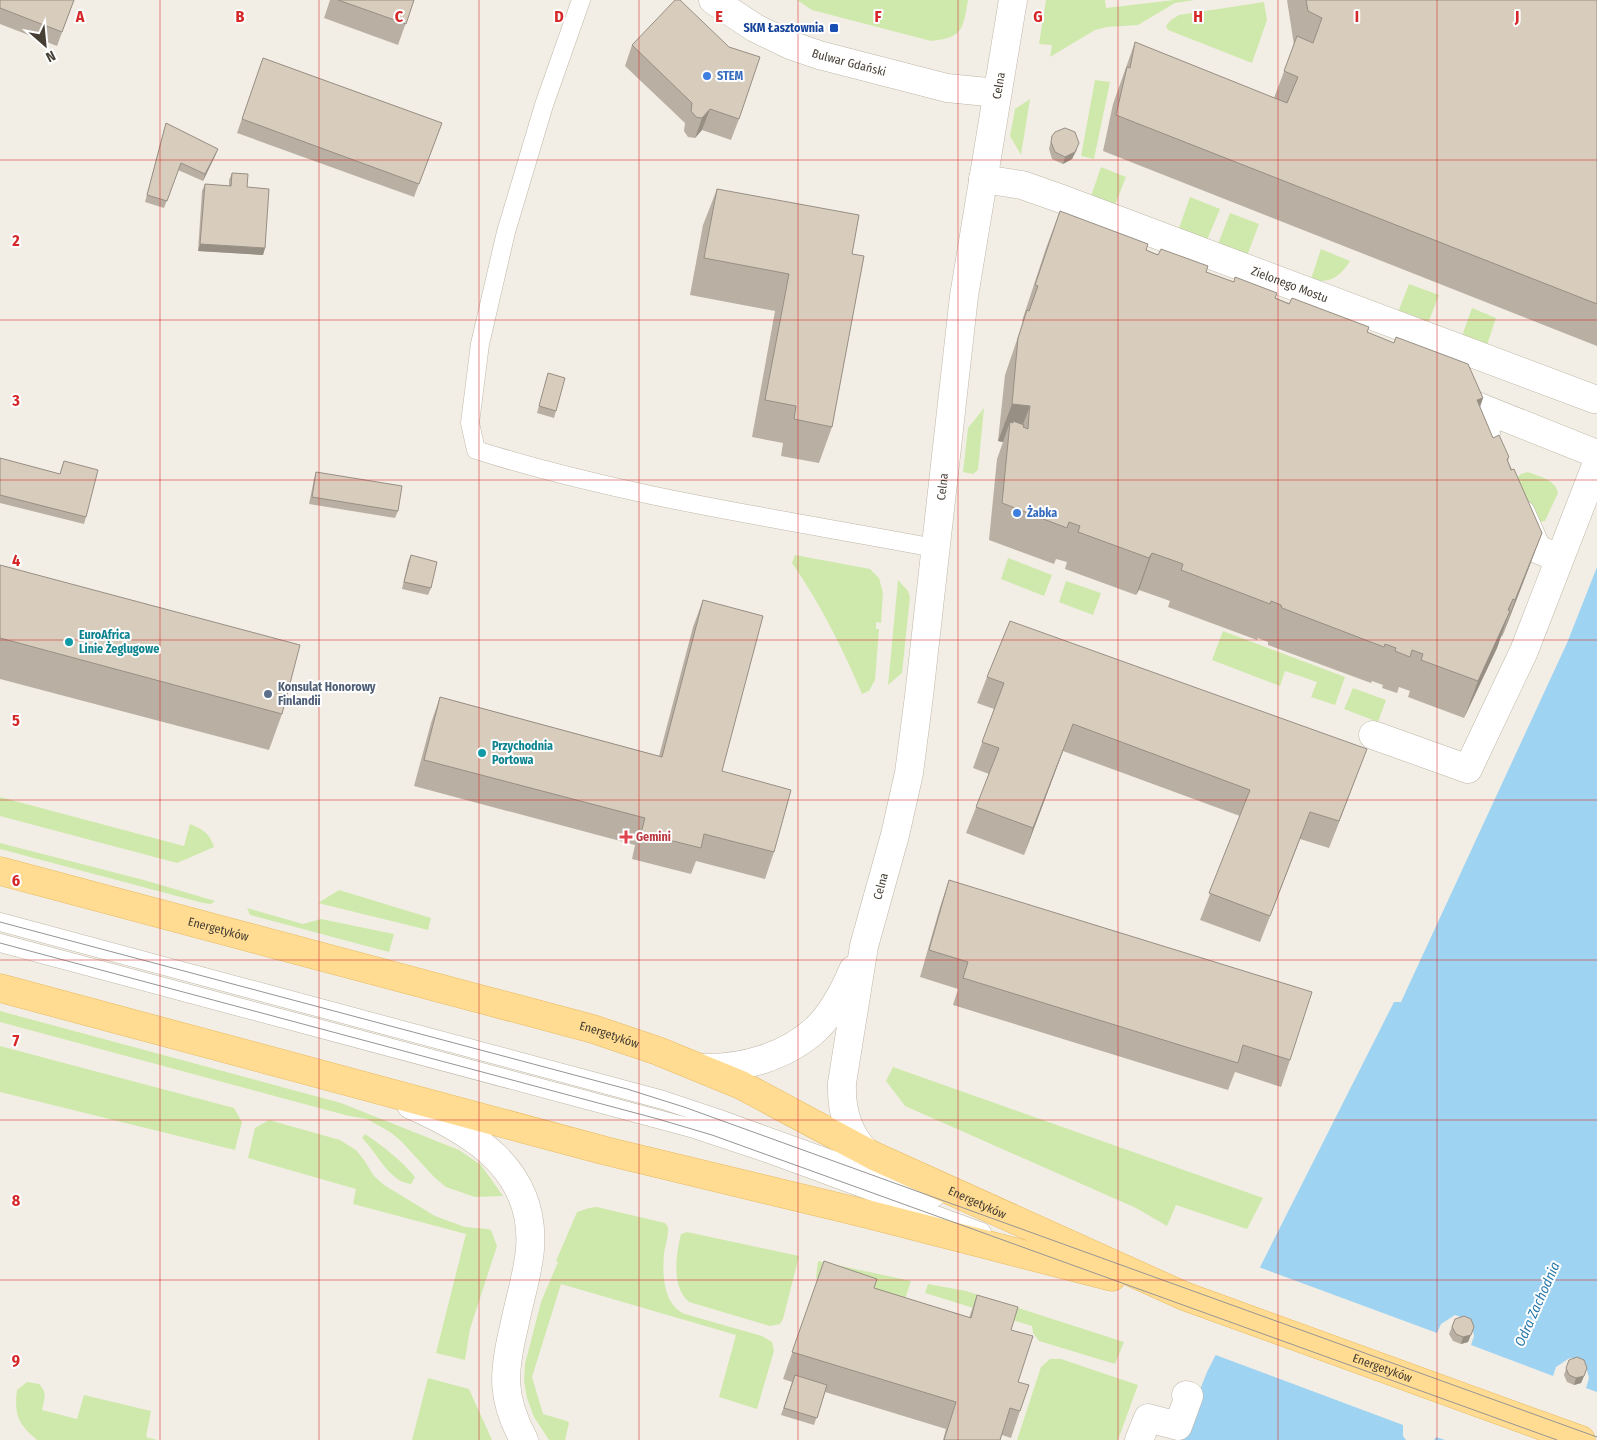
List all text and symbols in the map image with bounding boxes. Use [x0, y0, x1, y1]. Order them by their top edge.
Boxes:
text: A [75, 7, 85, 26]
text: B [236, 7, 245, 26]
text: C [395, 7, 404, 26]
text: D [554, 7, 564, 26]
text: E [715, 7, 723, 26]
text: F [874, 7, 882, 26]
text: G [1033, 7, 1043, 26]
text: H [1193, 7, 1203, 26]
text: I [1355, 7, 1359, 26]
text: J [1514, 7, 1519, 26]
north arrow [20, 20, 70, 70]
place label: SKM Łasztownia [743, 21, 824, 35]
marker: SKM Łasztownia [828, 22, 840, 34]
street label: Bulwar Gdański [810, 46, 887, 79]
text: N [43, 47, 58, 66]
place label: STEM [717, 69, 744, 83]
marker: STEM [701, 70, 713, 82]
street label: Celna [990, 71, 1008, 100]
text: 2 [11, 231, 20, 250]
street label: Zielonego Mostu [1249, 264, 1330, 305]
text: 3 [11, 391, 20, 410]
street label: Celna [934, 472, 951, 501]
place label: Żabka [1027, 505, 1057, 520]
marker: Żabka [1011, 507, 1023, 519]
text: 4 [12, 551, 20, 570]
place label: EuroAfrica Linie Żeglugowe [79, 628, 159, 656]
marker: EuroAfrica Linie Żeglugowe [63, 636, 75, 648]
place label: Konsulat Honorowy Finlandii [278, 680, 376, 708]
marker: Konsulat Honorowy Finlandii [262, 688, 274, 700]
text: 5 [12, 711, 20, 730]
place label: Przychodnia Portowa [492, 739, 553, 767]
marker: Przychodnia Portowa [476, 747, 488, 759]
place label: Gemini [636, 830, 671, 844]
marker: Gemini [620, 831, 632, 843]
text: 6 [12, 871, 20, 890]
street label: Celna [870, 871, 891, 901]
street label: Energetyków [187, 914, 250, 944]
street label: Energetyków [578, 1019, 641, 1051]
text: 7 [13, 1031, 20, 1050]
street label: Energetyków [946, 1183, 1009, 1222]
text: 8 [12, 1191, 21, 1210]
water label: Odra Zachodnia [1511, 1259, 1564, 1349]
text: 9 [12, 1351, 20, 1370]
street label: Energetyków [1351, 1351, 1414, 1385]

